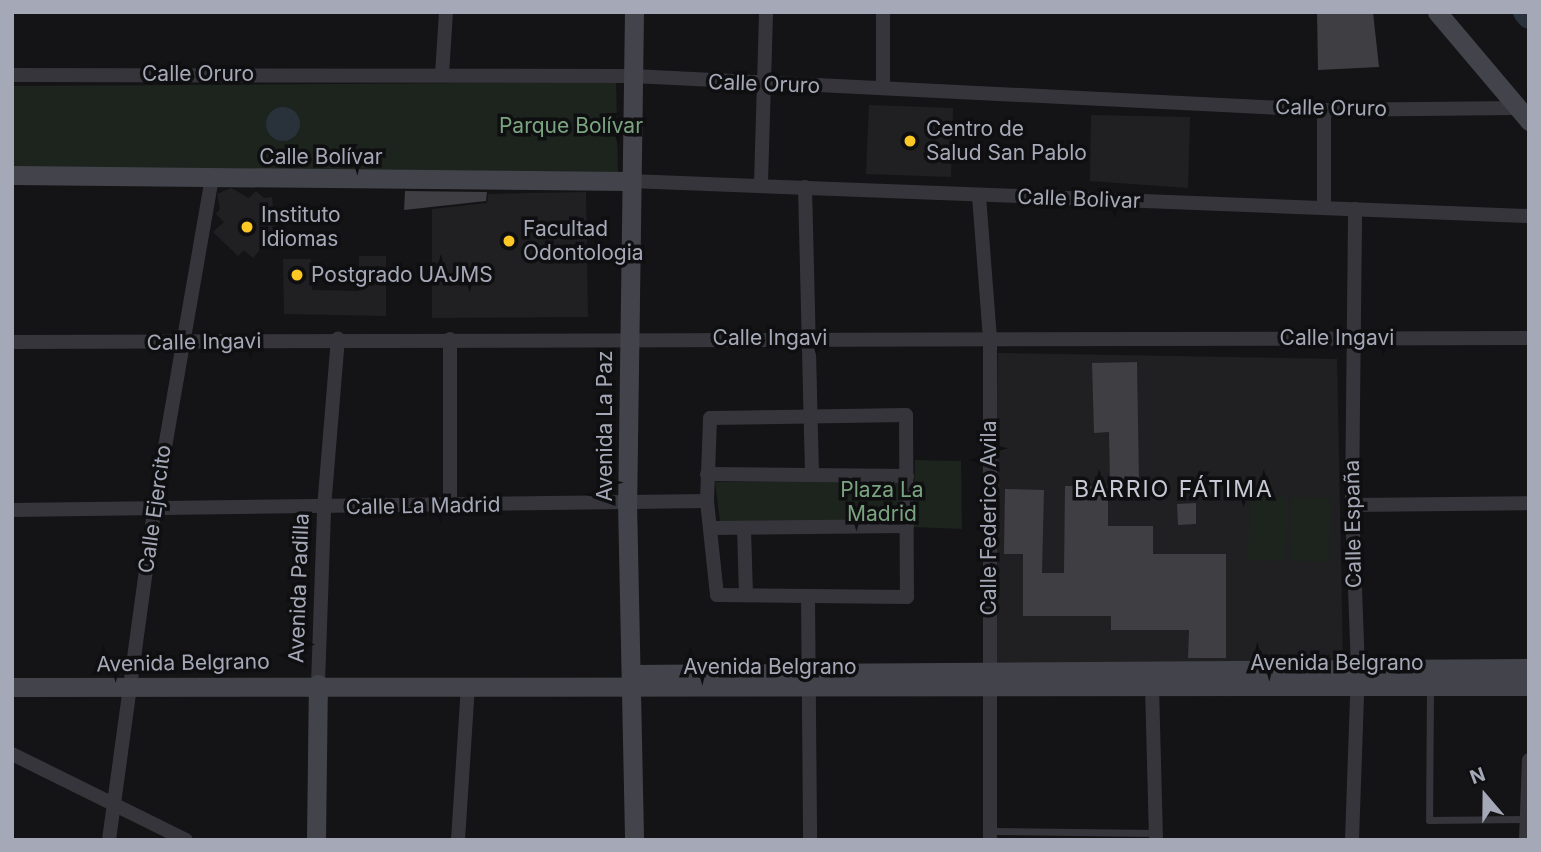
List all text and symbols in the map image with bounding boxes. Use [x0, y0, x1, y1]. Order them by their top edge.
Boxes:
street label: Calle Oruro [142, 61, 254, 87]
street label: Calle Oruro [708, 69, 820, 99]
street label: Calle Oruro [1275, 94, 1387, 122]
park label: Parque Bolívar [499, 113, 643, 139]
place label: Centro de Salud San Pablo [926, 116, 1087, 166]
marker: Centro de Salud San Pablo [900, 131, 920, 151]
street label: Calle Bolívar [259, 144, 383, 170]
street label: Calle Bolivar [1017, 184, 1141, 214]
place label: Instituto Idiomas [261, 202, 341, 252]
place label: Facultad Odontologia [523, 216, 644, 266]
marker: Instituto Idiomas [239, 219, 255, 235]
marker: Facultad Odontologia [501, 233, 517, 249]
place label: Postgrado UAJMS [311, 262, 493, 288]
marker: Postgrado UAJMS [289, 267, 305, 283]
street label: Calle Ingavi [713, 325, 827, 351]
street label: Calle Ingavi [1280, 325, 1394, 351]
street label: Calle Ingavi [146, 328, 262, 356]
street label: Avenida La Paz [592, 350, 618, 502]
street label: Calle Federico Avila [976, 420, 1002, 616]
street label: Calle Ejercito [134, 443, 176, 575]
street label: Calle España [1339, 460, 1367, 588]
district label: BARRIO FÁTIMA [1076, 475, 1272, 503]
park label: Plaza La Madrid [840, 477, 924, 527]
street label: Calle La Madrid [345, 492, 501, 520]
street label: Avenida Padilla [284, 513, 314, 663]
street label: Avenida Belgrano [96, 649, 270, 677]
street label: Avenida Belgrano [1250, 650, 1424, 676]
street label: Avenida Belgrano [683, 654, 857, 680]
north arrow [1450, 761, 1520, 831]
text: N [1467, 763, 1488, 789]

